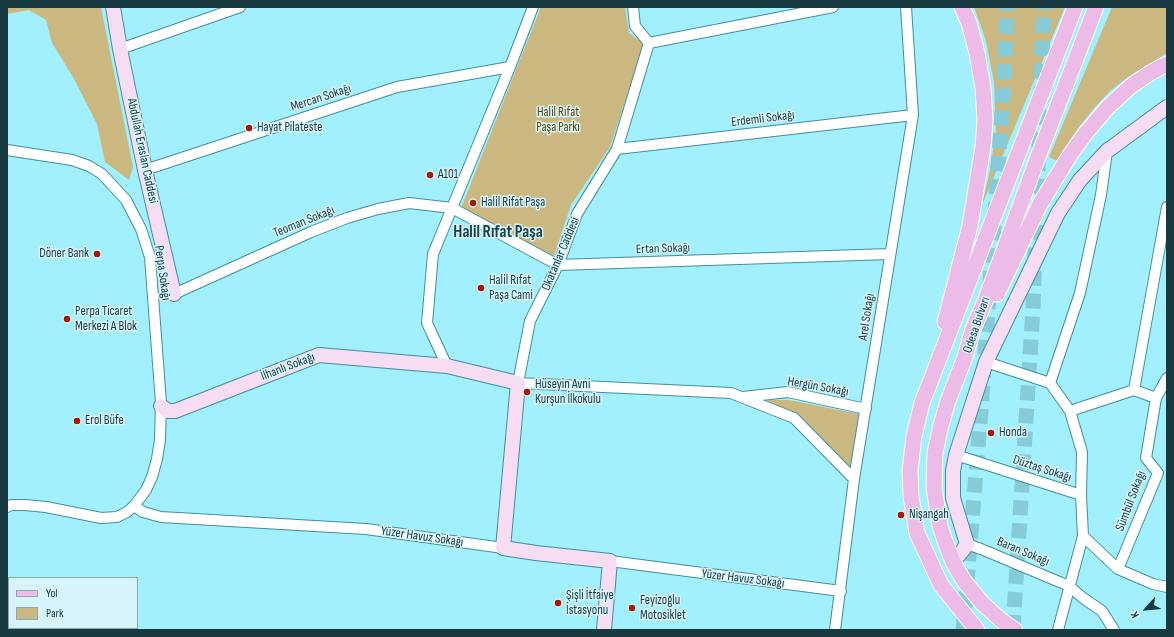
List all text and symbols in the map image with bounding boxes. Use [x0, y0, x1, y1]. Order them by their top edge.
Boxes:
street label: Mercan Sokağı [289, 81, 353, 115]
street label: Abdullah Eraslan Caddesi [123, 97, 161, 205]
park label: Halil Rıfat Paşa Parkı [536, 105, 580, 136]
street label: Erdemli Sokağı [730, 107, 796, 131]
place label: Hayat Pilateste [257, 120, 323, 136]
marker: Hayat Pilateste [244, 123, 254, 133]
place label: A101 [438, 167, 458, 183]
marker: A101 [425, 170, 435, 180]
place label: Halil Rifat Paşa [481, 195, 545, 211]
marker: Halil Rifat Paşa [468, 198, 478, 208]
street label: Teoman Sokağı [271, 203, 337, 241]
street label: Okatanlar Caddesi [539, 215, 583, 293]
district label: Halil Rıfat Paşa [453, 223, 543, 243]
street label: Ertan Sokağı [636, 240, 690, 258]
street label: Perpa Sokağı [150, 244, 174, 302]
place label: Döner Bank [39, 246, 89, 262]
marker: Döner Bank [92, 249, 102, 259]
place label: Halil Rıfat Paşa Cami [489, 273, 533, 304]
marker: Halil Rıfat Paşa Cami [476, 283, 486, 293]
street label: Arel Sokağı [856, 292, 878, 342]
street label: Odesa Bulvarı [960, 295, 994, 355]
place label: Perpa Ticaret Merkezi A Blok [75, 304, 137, 335]
marker: Perpa Ticaret Merkezi A Blok [62, 314, 72, 324]
street label: İlhanlı Sokağı [259, 350, 317, 384]
street label: Hergün Sokağı [786, 374, 850, 400]
place label: Hüseyin Avni Kurşun İlkokulu [535, 377, 601, 408]
marker: Hüseyin Avni Kurşun İlkokulu [522, 387, 532, 397]
place label: Erol Büfe [85, 413, 124, 429]
marker: Erol Büfe [72, 416, 82, 426]
place label: Honda [999, 425, 1027, 441]
marker: Honda [986, 428, 996, 438]
street label: Düztaş Sokağı [1011, 452, 1073, 486]
street label: Sümbül Sokağı [1112, 469, 1150, 533]
place label: Nişangah [909, 507, 949, 523]
marker: Nişangah [896, 510, 906, 520]
street label: Yüzer Havuz Sokağı [380, 523, 464, 551]
street label: Baran Sokağı [994, 534, 1052, 570]
street label: Yüzer Havuz Sokağı [701, 566, 785, 592]
legend [8, 577, 138, 629]
text: Yol [46, 586, 58, 601]
place label: Şişli İtfaiye İstasyonu [566, 588, 614, 619]
north arrow [1126, 589, 1166, 629]
place label: Feyizoğlu Motosiklet [640, 593, 686, 624]
marker: Şişli İtfaiye İstasyonu [553, 598, 563, 608]
marker: Feyizoğlu Motosiklet [627, 603, 637, 613]
text: Park [46, 606, 64, 621]
text: K [1128, 609, 1142, 620]

